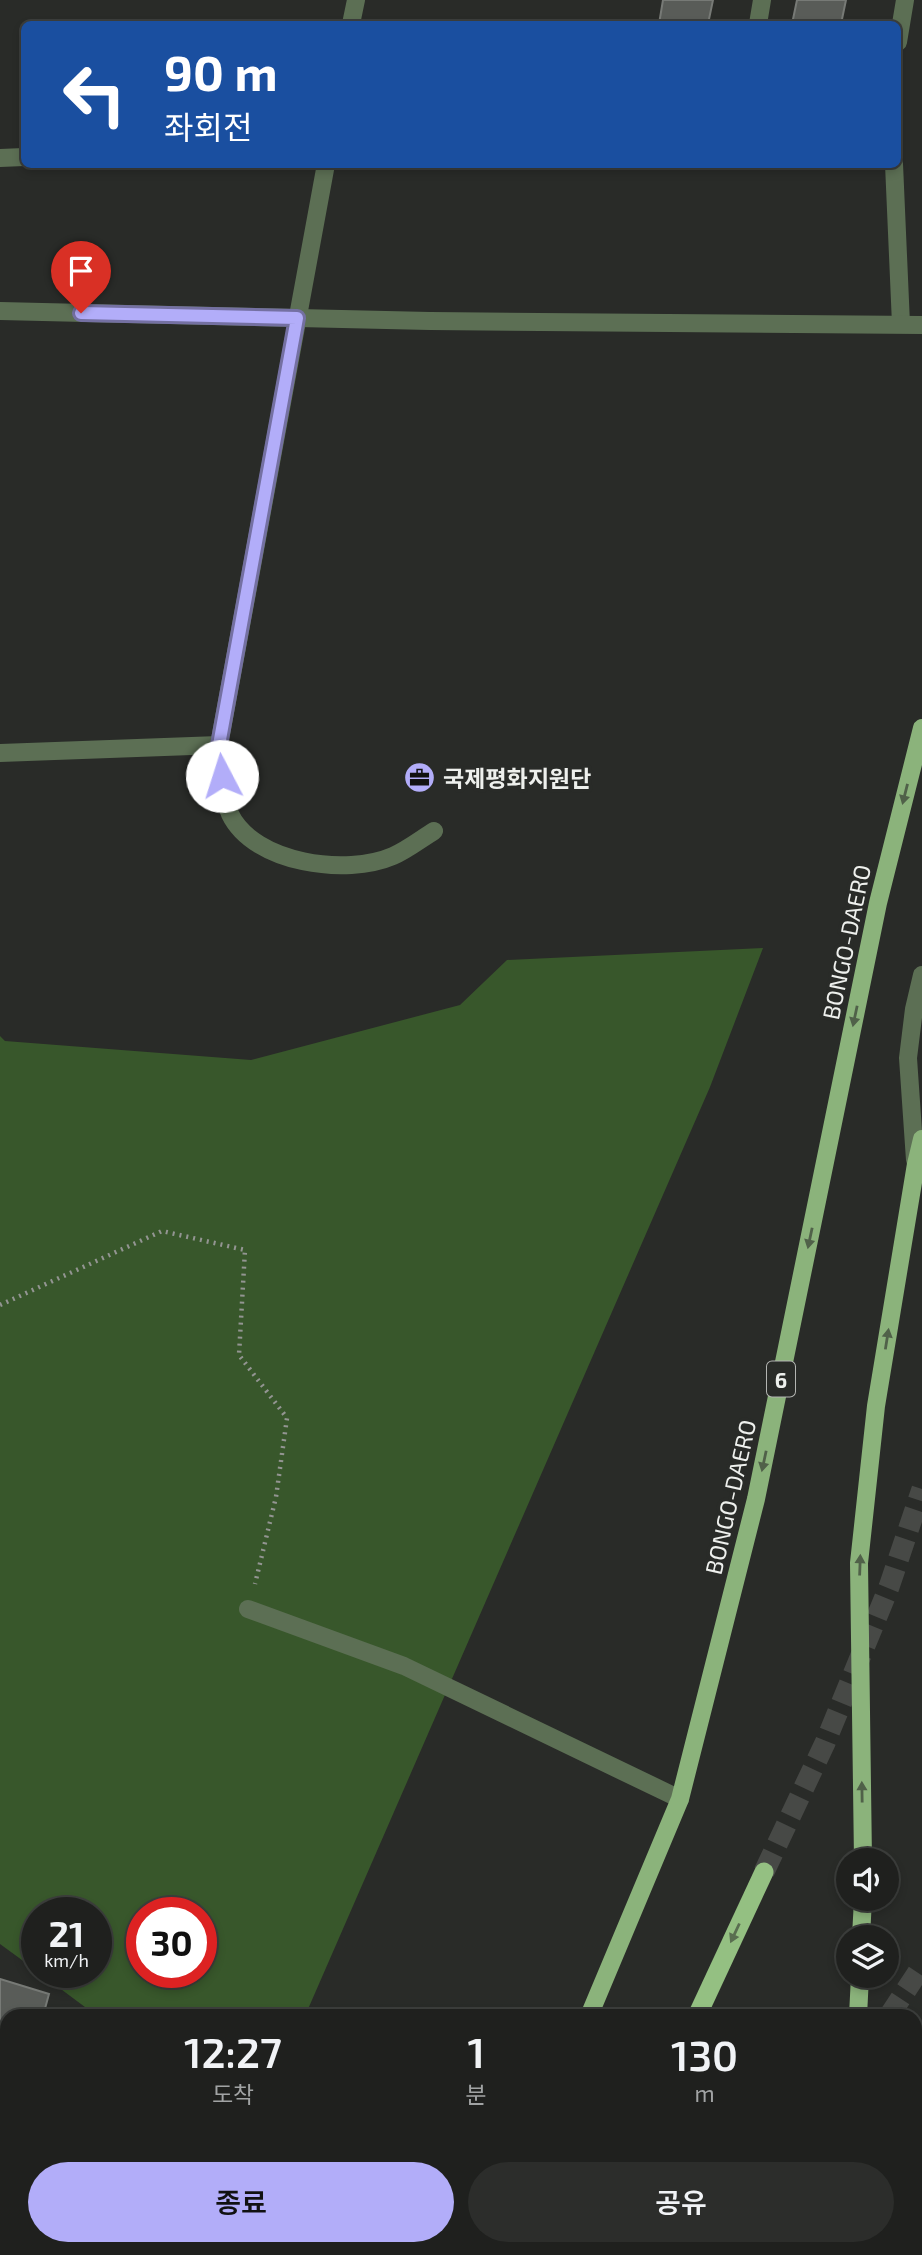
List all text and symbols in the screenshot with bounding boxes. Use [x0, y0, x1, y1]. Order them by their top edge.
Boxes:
text: 90 m [164, 42, 278, 101]
icon: left [49, 49, 140, 140]
text: 좌회전 [164, 107, 252, 145]
pin [51, 241, 111, 313]
icon: arrive [62, 252, 100, 290]
position arrow [185, 739, 259, 813]
office icon: 국제평화지원단 [403, 761, 437, 795]
place label: 국제평화지원단 [443, 764, 591, 792]
one-way arrow [899, 783, 910, 805]
street label: BONGO-DAERO [816, 862, 876, 1022]
one-way arrow [849, 1005, 860, 1027]
one-way arrow [804, 1227, 815, 1249]
one-way arrow [882, 1328, 893, 1350]
road number: 6 [767, 1362, 795, 1396]
street label: BONGO-DAERO [699, 1417, 761, 1577]
one-way arrow [759, 1450, 770, 1472]
one-way arrow [855, 1553, 866, 1575]
one-way arrow [856, 1781, 867, 1803]
map controls [836, 1848, 899, 1988]
button: sound [836, 1848, 899, 1911]
speed limit sign: 30 [126, 1897, 217, 1988]
text: 21 [49, 1912, 84, 1954]
one-way arrow [729, 1923, 740, 1944]
button: layers [836, 1925, 899, 1988]
text: km/h [44, 1949, 89, 1971]
text: 12:27 [184, 2026, 282, 2076]
text: 1 [468, 2026, 485, 2076]
text: 130 [671, 2029, 738, 2079]
text: m [694, 2079, 715, 2107]
text: 도착 [212, 2080, 254, 2108]
text: 분 [466, 2080, 487, 2108]
button: 종료 [28, 2162, 454, 2242]
button: 공유 [468, 2162, 894, 2242]

